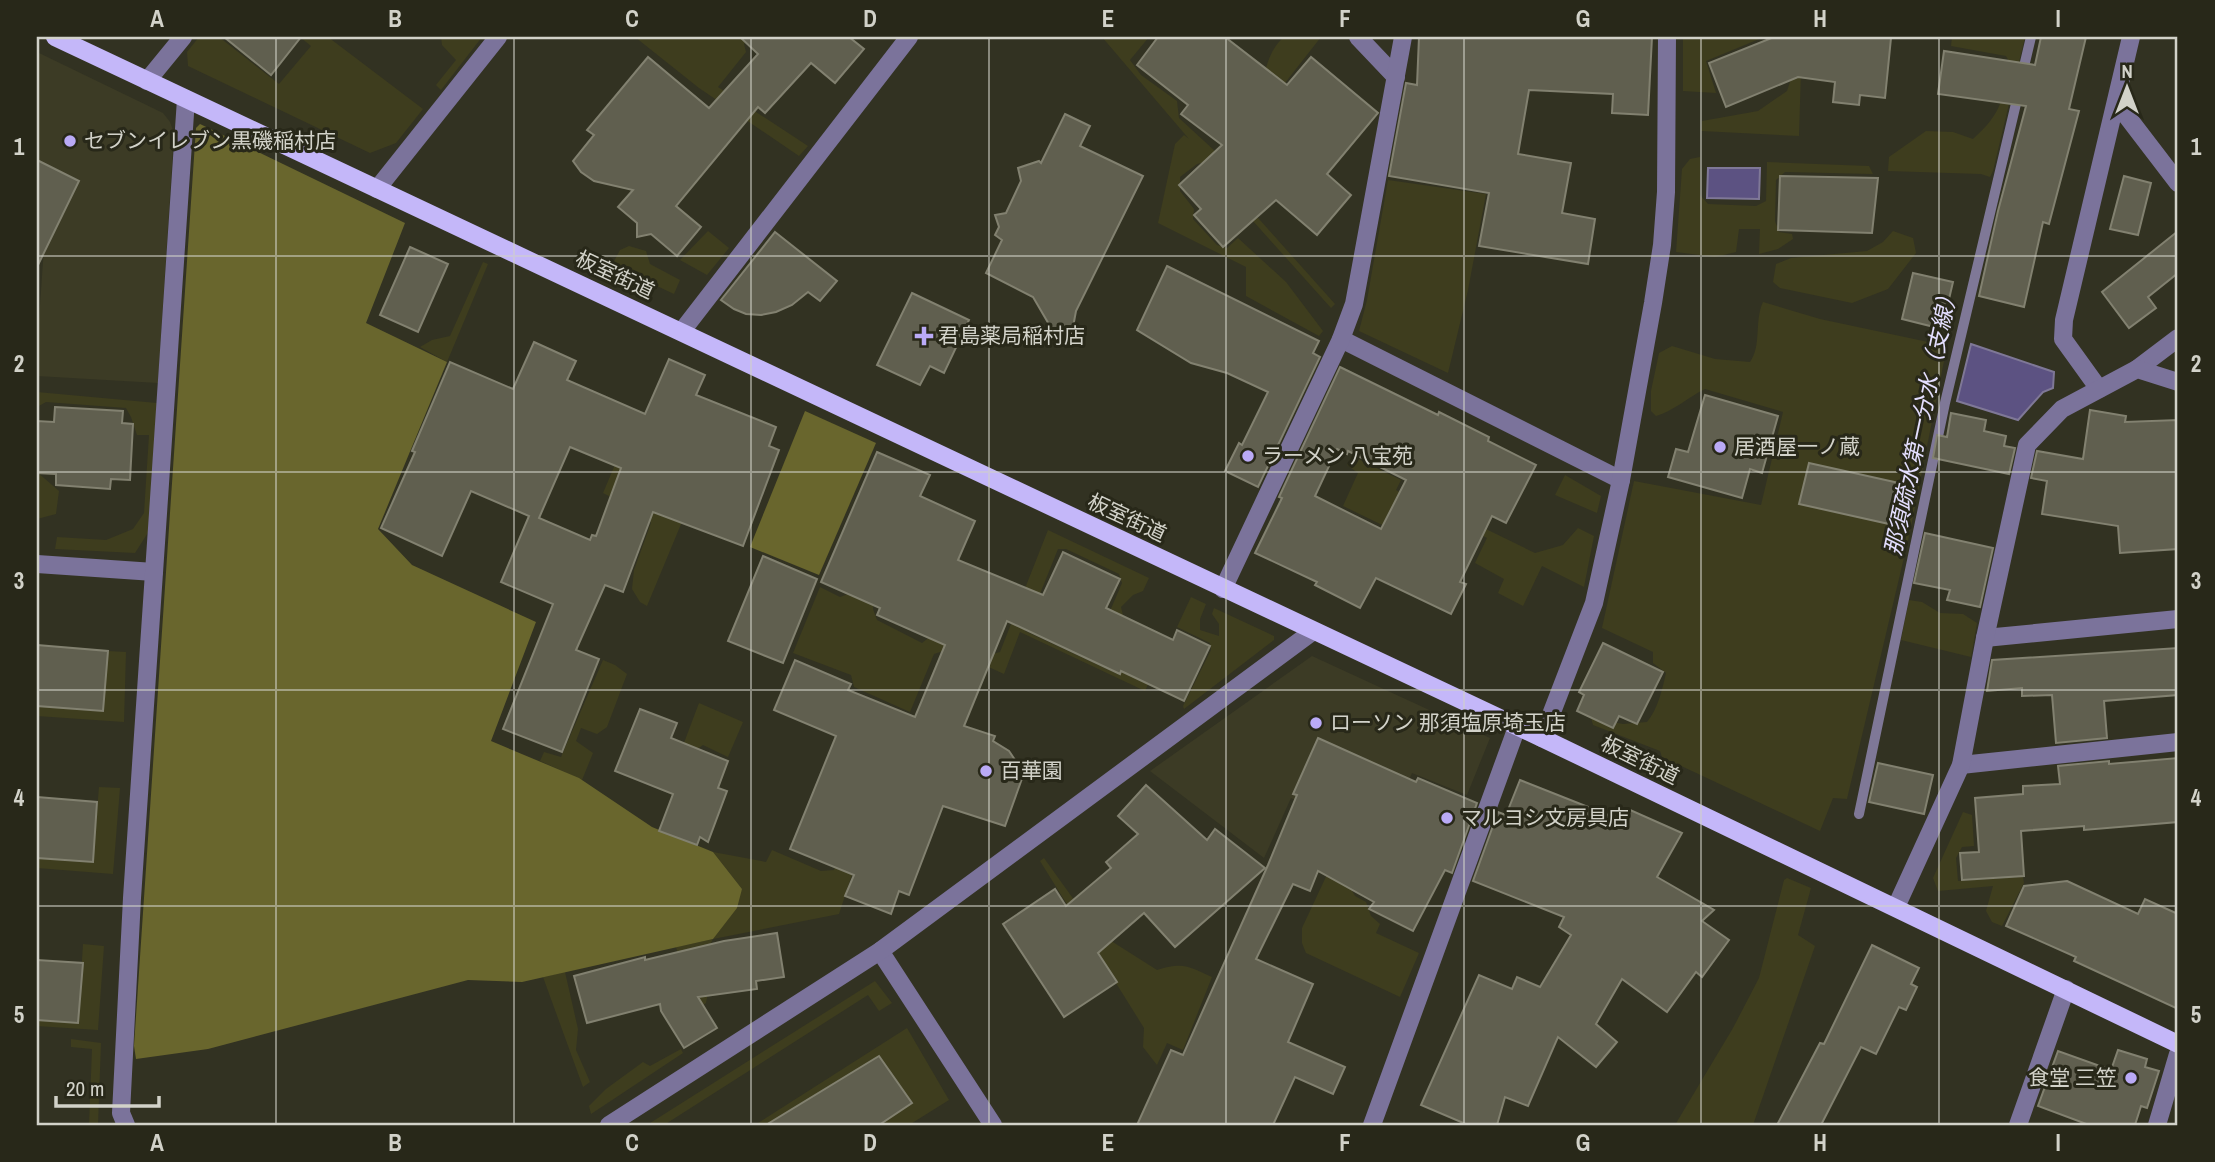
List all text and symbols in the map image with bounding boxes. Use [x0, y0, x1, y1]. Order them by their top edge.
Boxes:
text: A [150, 3, 164, 34]
text: B [388, 3, 402, 34]
text: C [625, 3, 639, 34]
text: D [863, 3, 877, 34]
text: E [1102, 3, 1114, 34]
text: F [1339, 3, 1351, 34]
text: G [1576, 3, 1590, 34]
text: H [1813, 3, 1827, 34]
text: I [2055, 3, 2061, 34]
north arrow [2092, 52, 2162, 122]
text: N [2121, 58, 2133, 84]
place label: セブンイレブン黒磯稲村店 [84, 126, 336, 155]
text: 1 [14, 131, 25, 162]
text: 1 [2191, 131, 2202, 162]
marker: セブンイレブン黒磯稲村店 [62, 133, 78, 149]
street label: 板室街道 [571, 244, 659, 305]
water label: 那須疏水第一分水（支線） [1877, 282, 1964, 558]
place label: 君島薬局稲村店 [938, 321, 1085, 350]
marker: 君島薬局稲村店 [916, 328, 932, 344]
text: 2 [14, 348, 24, 379]
text: 2 [2191, 348, 2201, 379]
place label: 居酒屋一ノ蔵 [1734, 432, 1860, 461]
marker: 居酒屋一ノ蔵 [1712, 439, 1728, 455]
place label: ラーメン 八宝苑 [1262, 441, 1413, 470]
marker: ラーメン 八宝苑 [1240, 448, 1256, 464]
street label: 板室街道 [1083, 487, 1171, 548]
text: 3 [14, 565, 24, 596]
text: 3 [2191, 565, 2201, 596]
place label: ローソン 那須塩原埼玉店 [1330, 708, 1566, 737]
marker: ローソン 那須塩原埼玉店 [1308, 715, 1324, 731]
street label: 板室街道 [1596, 728, 1684, 791]
place label: 百華園 [1000, 756, 1063, 785]
marker: 百華園 [978, 763, 994, 779]
text: 4 [14, 782, 25, 813]
text: 4 [2191, 782, 2202, 813]
place label: マルヨシ文房具店 [1461, 803, 1629, 832]
marker: マルヨシ文房具店 [1439, 810, 1455, 826]
text: 5 [14, 999, 24, 1030]
text: 5 [2191, 999, 2201, 1030]
place label: 食堂 三笠 [2028, 1063, 2117, 1092]
scale bar [56, 1064, 159, 1108]
marker: 食堂 三笠 [2123, 1070, 2139, 1086]
text: 20 m [66, 1074, 104, 1103]
text: A [150, 1127, 164, 1158]
text: B [388, 1127, 402, 1158]
text: C [625, 1127, 639, 1158]
text: D [863, 1127, 877, 1158]
text: E [1102, 1127, 1114, 1158]
text: F [1339, 1127, 1351, 1158]
text: G [1576, 1127, 1590, 1158]
text: H [1813, 1127, 1827, 1158]
text: I [2055, 1127, 2061, 1158]

